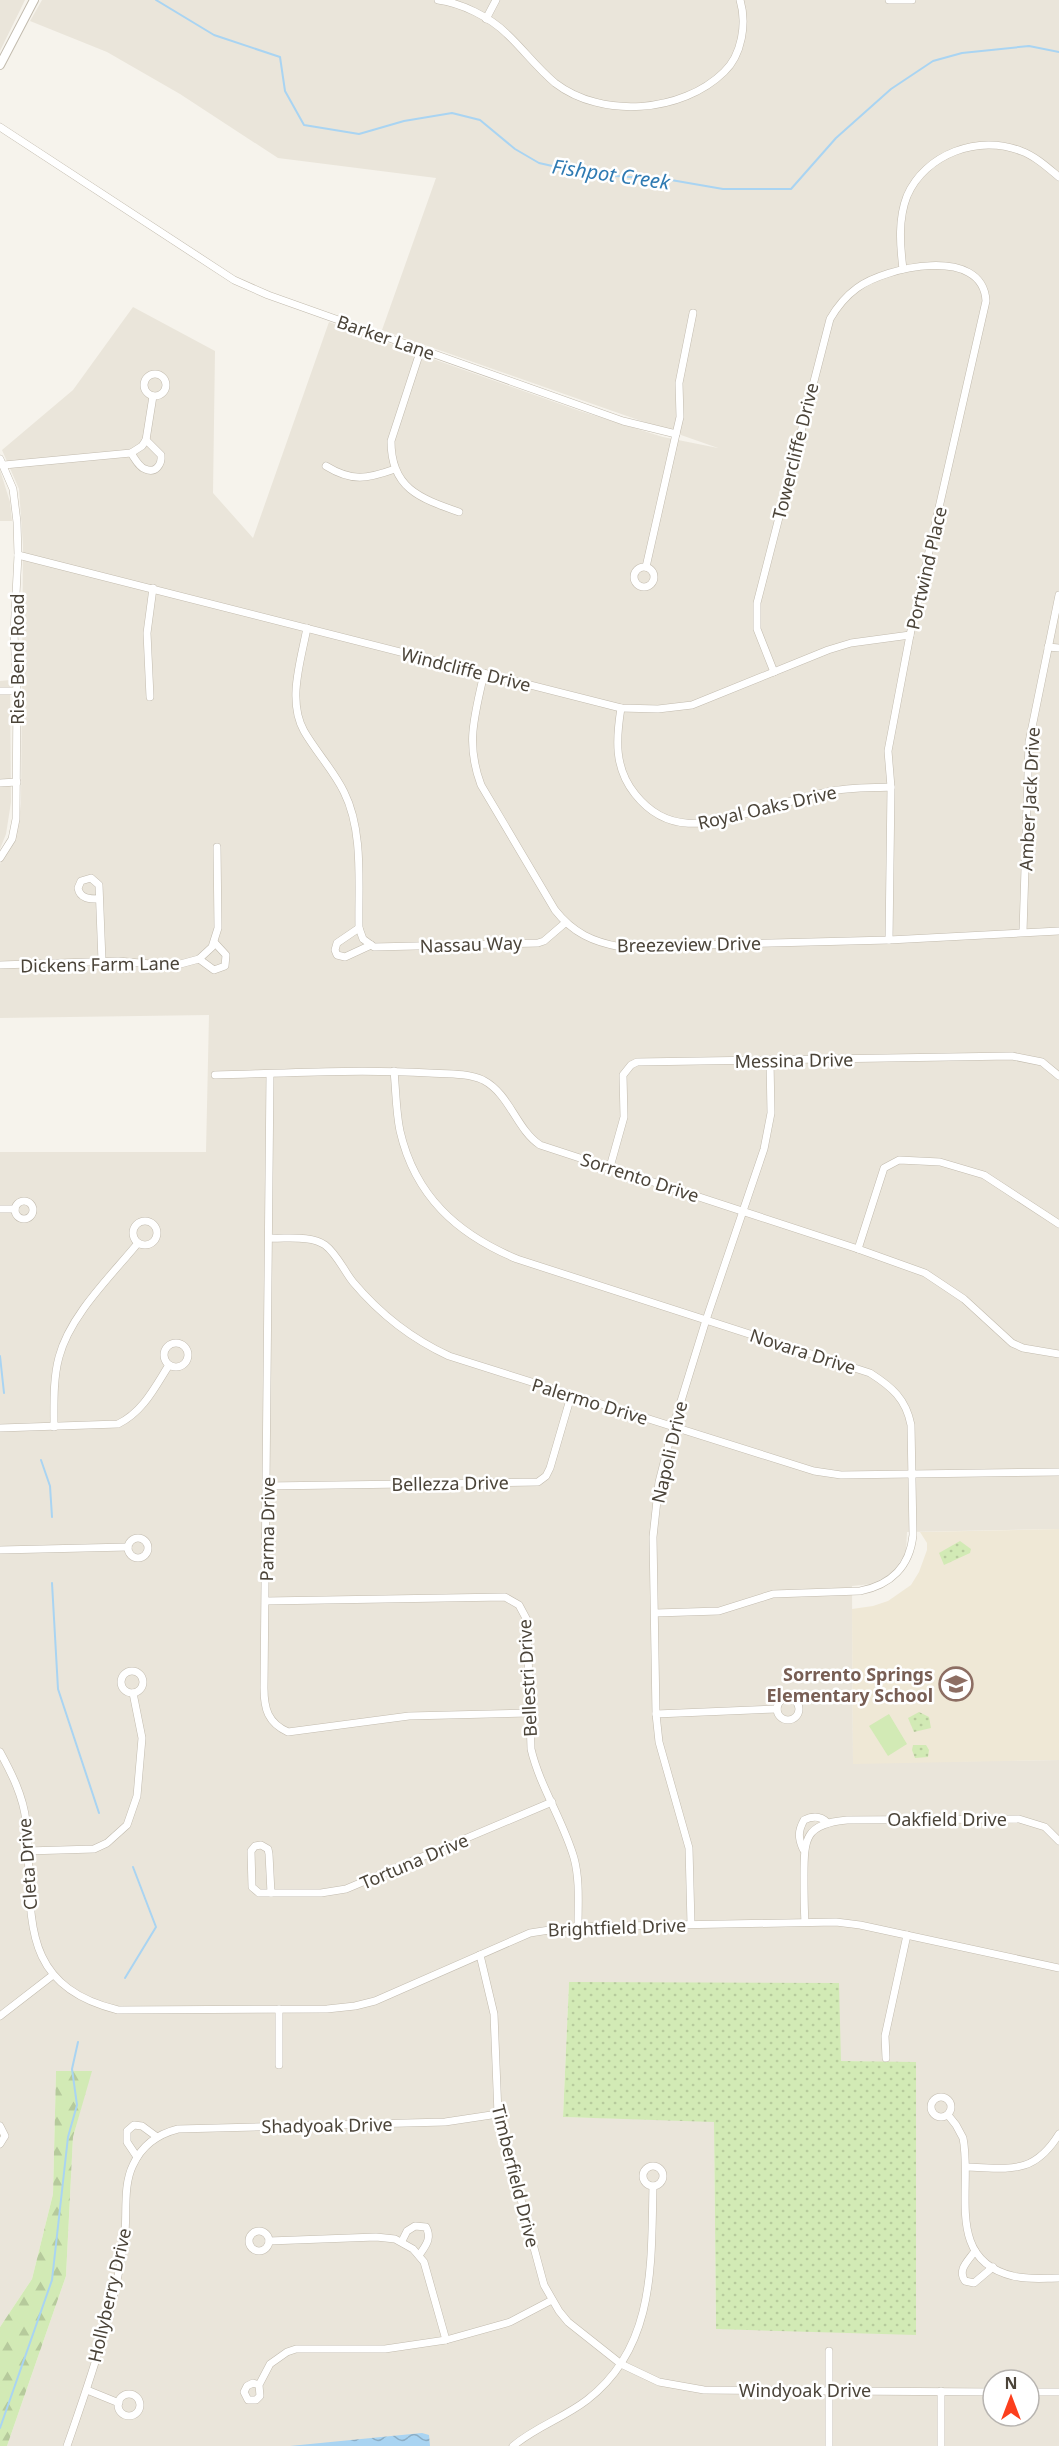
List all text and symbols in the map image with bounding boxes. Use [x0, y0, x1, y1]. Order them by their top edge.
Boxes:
water label: Fishpot Creek [550, 152, 673, 196]
street label: Barker Lane [334, 309, 438, 365]
street label: Towercliffe Drive [766, 380, 824, 522]
street label: Portwind Place [900, 504, 952, 632]
street label: Ries Bend Road [5, 593, 29, 725]
street label: Windcliffe Drive [398, 641, 534, 697]
street label: Amber Jack Drive [1013, 726, 1045, 872]
street label: Royal Oaks Drive [695, 779, 839, 835]
street label: Nassau Way [419, 930, 523, 958]
street label: Breezeview Drive [617, 931, 761, 957]
street label: Dickens Farm Lane [20, 951, 180, 977]
street label: Messina Drive [734, 1047, 854, 1073]
street label: Sorrento Drive [578, 1147, 702, 1207]
street label: Novara Drive [747, 1323, 859, 1379]
street label: Palermo Drive [529, 1372, 651, 1430]
street label: Napoli Drive [646, 1399, 692, 1505]
street label: Bellezza Drive [391, 1470, 509, 1496]
street label: Parma Drive [254, 1477, 280, 1581]
street label: Bellestri Drive [512, 1619, 542, 1737]
place label: Sorrento Springs Elementary School [766, 1662, 933, 1707]
school or university icon: Sorrento Springs Elementary School [938, 1666, 974, 1702]
street label: Oakfield Drive [887, 1807, 1007, 1831]
street label: Cleta Drive [12, 1817, 42, 1911]
street label: Tortuna Drive [356, 1827, 472, 1895]
street label: Brightfield Drive [547, 1913, 687, 1941]
street label: Timberfield Drive [487, 2102, 545, 2250]
street label: Shadyoak Drive [261, 2112, 393, 2138]
street label: Hollyberry Drive [82, 2225, 136, 2365]
north arrow [981, 2368, 1041, 2428]
text: N [1004, 2372, 1018, 2394]
street label: Windyoak Drive [739, 2378, 871, 2402]

